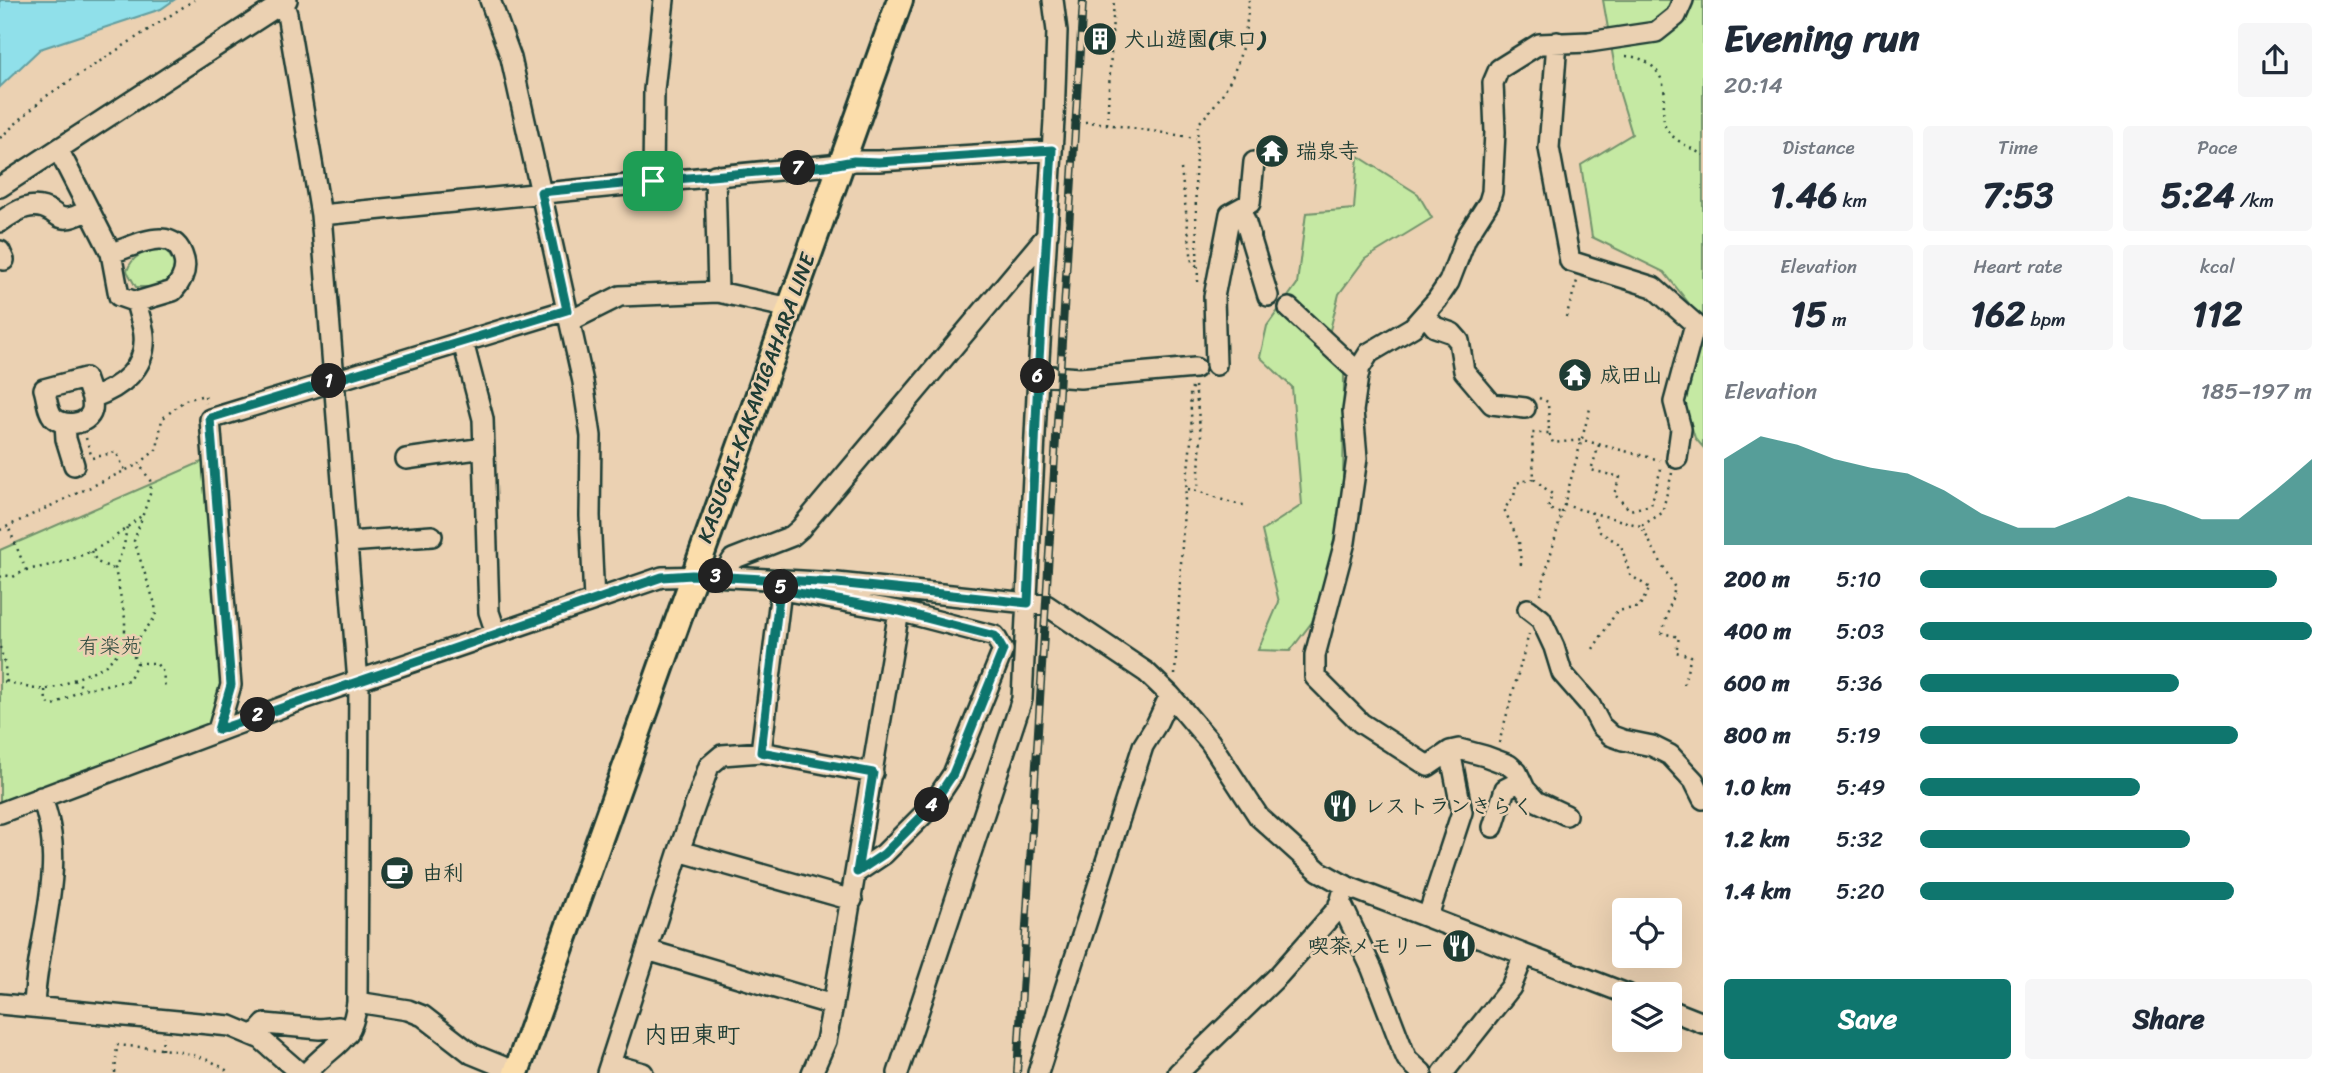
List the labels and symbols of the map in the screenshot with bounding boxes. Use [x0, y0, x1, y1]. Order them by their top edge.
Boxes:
building icon: 犬山遊園(東口) [1081, 20, 1119, 58]
place label: 犬山遊園(東口) [1124, 20, 1266, 58]
temple icon: 瑞泉寺 [1253, 132, 1291, 170]
place label: 瑞泉寺 [1296, 132, 1359, 170]
pin: 7 [780, 150, 816, 186]
pin [623, 151, 683, 211]
street label: KASUGAI-KAKAMIGAHARA LINE [686, 246, 827, 548]
temple icon: 成田山 [1556, 356, 1594, 394]
place label: 成田山 [1600, 356, 1663, 394]
pin: 6 [1020, 358, 1056, 394]
pin: 1 [312, 364, 346, 398]
pin: 3 [698, 558, 734, 594]
pin: 5 [764, 570, 798, 604]
park label: 有楽苑 [79, 627, 142, 665]
pin: 2 [240, 698, 276, 732]
restaurant icon: レストランきらく [1321, 787, 1359, 825]
place label: レストランきらく [1364, 787, 1534, 825]
pin: 4 [914, 788, 950, 822]
cafe icon: 由利 [378, 854, 416, 892]
place label: 由利 [422, 854, 464, 892]
place label: 喫茶メモリー [1308, 927, 1434, 965]
restaurant icon: 喫茶メモリー [1440, 927, 1478, 965]
district label: 内田東町 [644, 1014, 740, 1056]

